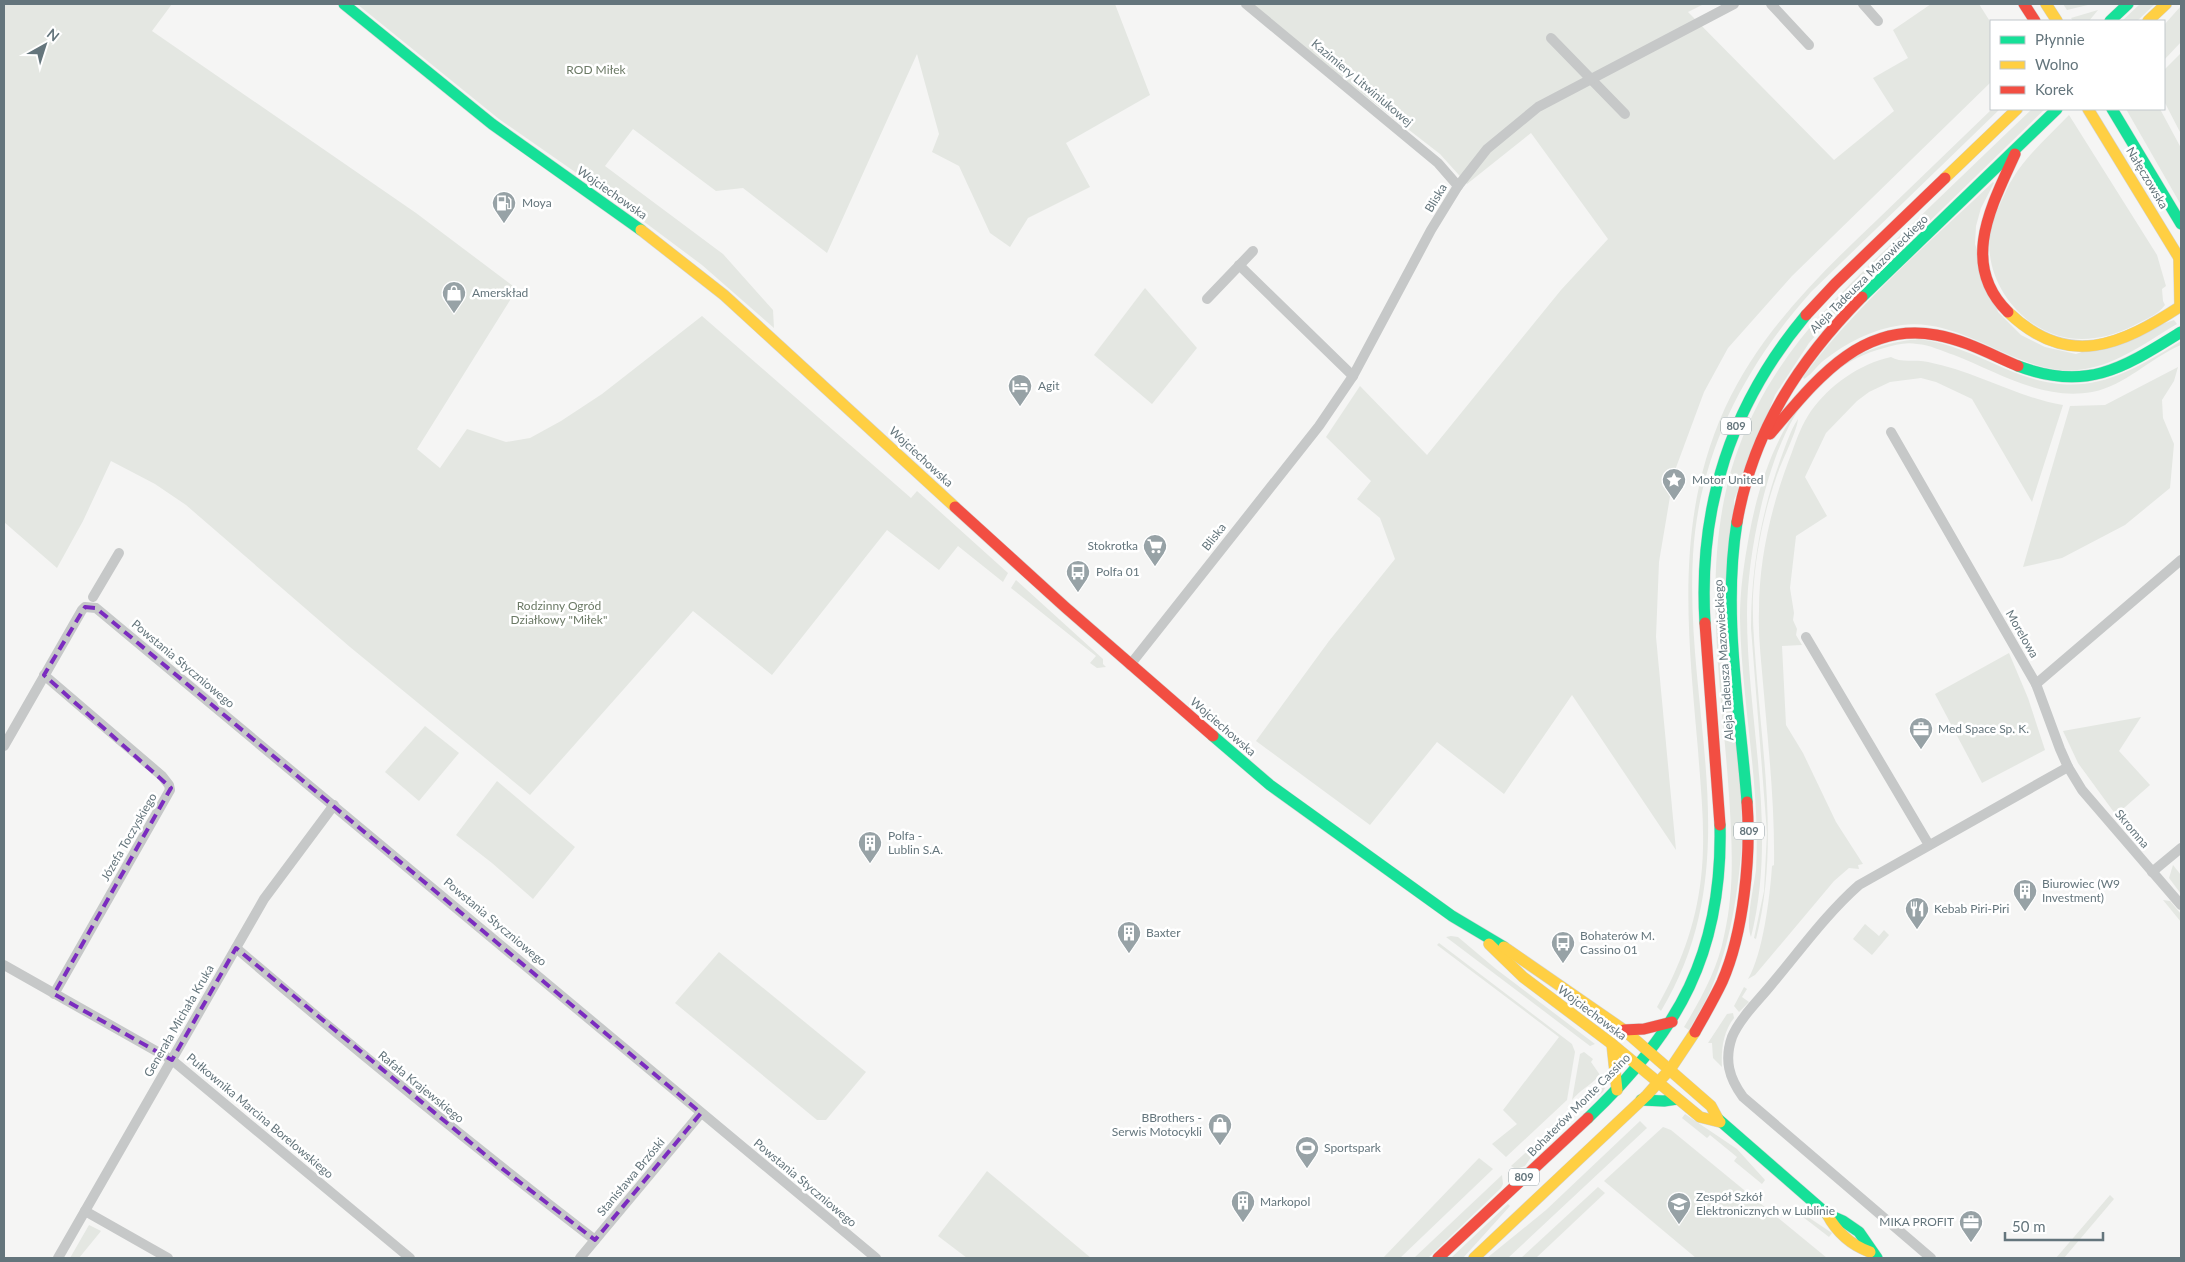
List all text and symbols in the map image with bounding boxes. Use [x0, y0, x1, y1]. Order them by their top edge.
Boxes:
north arrow [20, 20, 70, 70]
legend [1990, 20, 2165, 110]
text: N [44, 25, 63, 45]
text: Płynnie [2035, 30, 2085, 48]
street label: Kazimiery Litwiniukowej [1309, 36, 1416, 129]
text: Wolno [2035, 55, 2079, 73]
park label: ROD Miłek [566, 62, 627, 77]
text: Korek [2035, 80, 2074, 98]
street label: Nałęczowska [2123, 144, 2172, 211]
street label: Wojciechowska [574, 163, 650, 222]
street label: Bliska [1421, 181, 1450, 215]
fuel station icon: Moya [491, 190, 517, 224]
place label: Moya [522, 195, 552, 210]
street label: Aleja Tadeusza Mazowieckiego [1806, 211, 1931, 336]
shop icon: Amerskład [441, 280, 467, 314]
place label: Amerskład [472, 285, 528, 300]
hotel icon: Agit [1007, 373, 1033, 407]
place label: Agit [1038, 378, 1060, 393]
road number: 809 [1721, 418, 1751, 434]
street label: Wojciechowska [886, 423, 957, 490]
place icon: Motor United [1661, 467, 1687, 501]
place label: Motor United [1692, 472, 1763, 487]
street label: Bliska [1198, 520, 1229, 553]
supermarket icon: Stokrotka [1142, 533, 1168, 567]
place label: Stokrotka [1087, 538, 1138, 553]
bus stop icon: Polfa 01 [1065, 559, 1091, 593]
place label: Polfa 01 [1096, 564, 1140, 579]
street label: Aleja Tadeusza Mazowieckiego [1710, 579, 1737, 741]
park label: Rodzinny Ogród Działkowy "Miłek" [511, 598, 607, 627]
street label: Morelowa [2003, 607, 2042, 661]
street label: Powstania Styczniowego [129, 616, 238, 711]
street label: Wojciechowska [1187, 694, 1259, 759]
office icon: Med Space Sp. K. [1908, 716, 1934, 750]
place label: Med Space Sp. K. [1938, 721, 2029, 736]
street label: Józefa Toczyskiego [97, 790, 160, 883]
street label: Skromna [2112, 806, 2153, 851]
road number: 809 [1734, 822, 1764, 839]
place label: Polfa - Lublin S.A. [888, 828, 943, 857]
building icon: Polfa - Lublin S.A. [857, 830, 883, 864]
street label: Powstania Styczniowego [441, 874, 550, 969]
place label: Biurowiec (W9 Investment) [2042, 876, 2120, 905]
building icon: Biurowiec (W9 Investment) [2012, 878, 2038, 912]
restaurant icon: Kebab Piri-Piri [1904, 896, 1930, 930]
place label: Kebab Piri-Piri [1934, 901, 2009, 916]
building icon: Baxter [1116, 920, 1142, 954]
place label: Baxter [1146, 925, 1181, 940]
place label: Bohaterów M. Cassino 01 [1580, 928, 1655, 957]
bus stop icon: Bohaterów M. Cassino 01 [1550, 930, 1576, 964]
street label: Generała Michała Kruka [140, 962, 217, 1080]
street label: Wojciechowska [1555, 982, 1630, 1043]
street label: Rafała Krajewskiego [375, 1047, 468, 1126]
street label: Pułkownika Marcina Borelowskiego [184, 1050, 337, 1182]
street label: Bohaterów Monte Cassino [1524, 1050, 1633, 1159]
place label: BBrothers - Serwis Motocykli [1112, 1110, 1202, 1139]
shop icon: BBrothers - Serwis Motocykli [1207, 1112, 1233, 1146]
street label: Stanisława Brzóski [594, 1134, 668, 1219]
street label: Powstania Styczniowego [751, 1135, 860, 1230]
sports icon: Sportspark [1294, 1135, 1320, 1169]
place label: Sportspark [1324, 1140, 1382, 1155]
road number: 809 [1509, 1168, 1539, 1186]
building icon: Markopol [1230, 1189, 1256, 1223]
place label: Zespół Szkół Elektronicznych w Lublinie [1696, 1189, 1835, 1218]
school or university icon: Zespół Szkół Elektronicznych w Lublinie [1666, 1191, 1692, 1225]
place label: Markopol [1260, 1194, 1310, 1209]
office icon: MIKA PROFIT [1958, 1209, 1984, 1243]
scale bar [2005, 1210, 2102, 1242]
place label: MIKA PROFIT [1879, 1214, 1954, 1229]
text: 50 m [2012, 1217, 2046, 1235]

